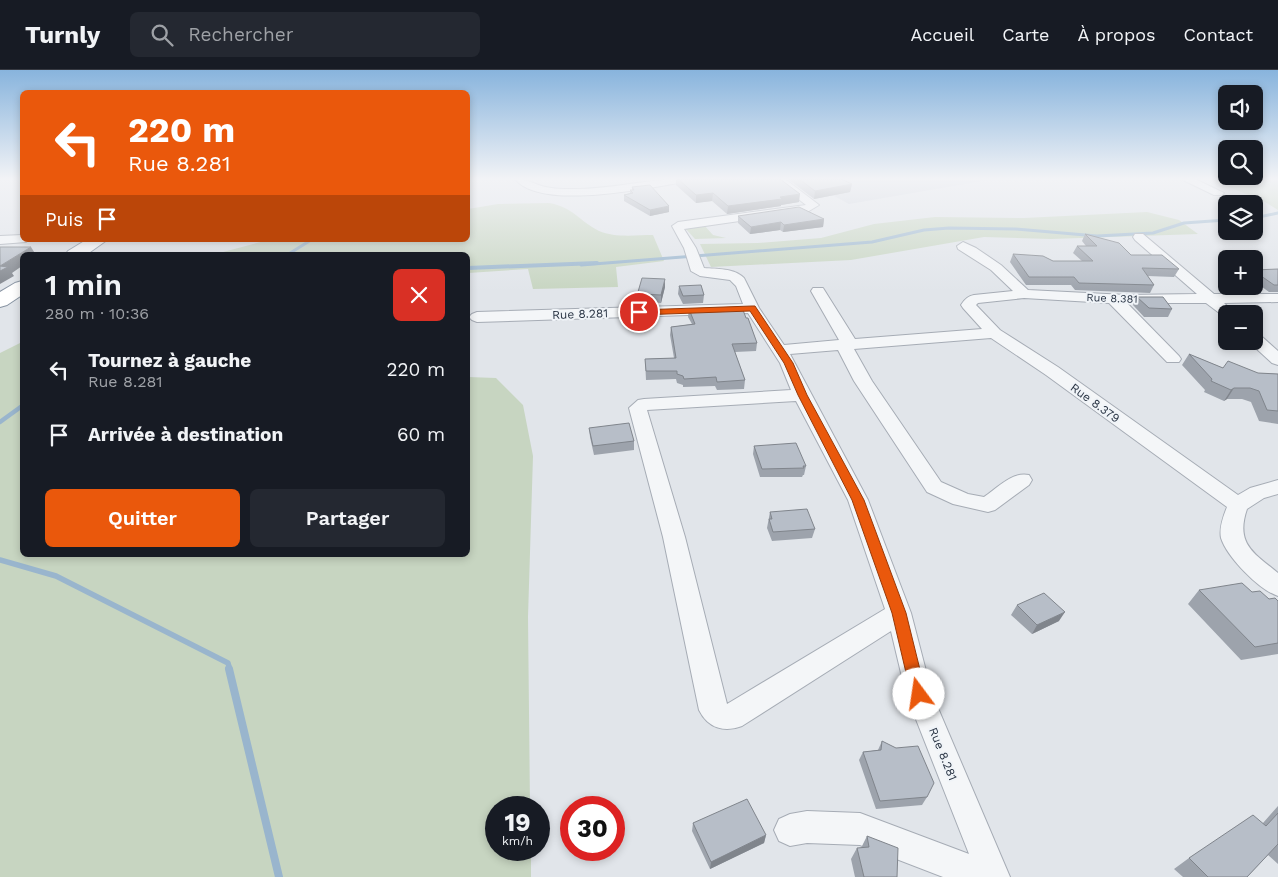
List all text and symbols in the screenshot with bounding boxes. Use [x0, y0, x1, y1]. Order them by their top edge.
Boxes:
search box [130, 12, 480, 57]
text: Turnly [25, 21, 100, 49]
icon: search [148, 21, 176, 49]
text: Rechercher [188, 23, 293, 46]
text: Accueil [911, 24, 974, 45]
text: Carte [1002, 24, 1049, 45]
text: À propos [1077, 24, 1155, 45]
text: Contact [1183, 24, 1253, 45]
map controls [1218, 85, 1263, 350]
button: sound [1218, 85, 1263, 130]
text: 220 m [128, 109, 235, 151]
icon: left [45, 110, 110, 175]
button: search [1218, 140, 1263, 185]
text: Rue 8.281 [128, 151, 231, 176]
button: layers [1218, 195, 1263, 240]
icon: arrive [93, 205, 121, 233]
text: Puis [45, 208, 83, 231]
button: + [1218, 250, 1263, 295]
text: 1 min [45, 267, 122, 302]
button: close [393, 269, 445, 321]
pin [618, 291, 660, 333]
street label: Rue 8.381 [1086, 291, 1138, 306]
icon: arrive [625, 298, 653, 326]
text: 280 m · 10:36 [45, 304, 149, 323]
button: − [1218, 305, 1263, 350]
street label: Rue 8.281 [552, 306, 608, 322]
text: Tournez à gauche [88, 349, 251, 372]
icon: left [45, 356, 73, 384]
text: 220 m [386, 358, 445, 381]
text: Rue 8.281 [88, 372, 163, 391]
street label: Rue 8.379 [1068, 380, 1122, 426]
icon: arrive [45, 421, 73, 449]
text: Arrivée à destination [88, 423, 283, 446]
text: 60 m [397, 423, 445, 446]
button: Quitter [45, 489, 240, 547]
button: Partager [250, 489, 445, 547]
position arrow [892, 667, 944, 719]
street label: Rue 8.281 [926, 725, 960, 783]
speed limit sign: 30 [560, 796, 625, 861]
text: 19 [504, 808, 531, 837]
text: km/h [502, 834, 533, 848]

